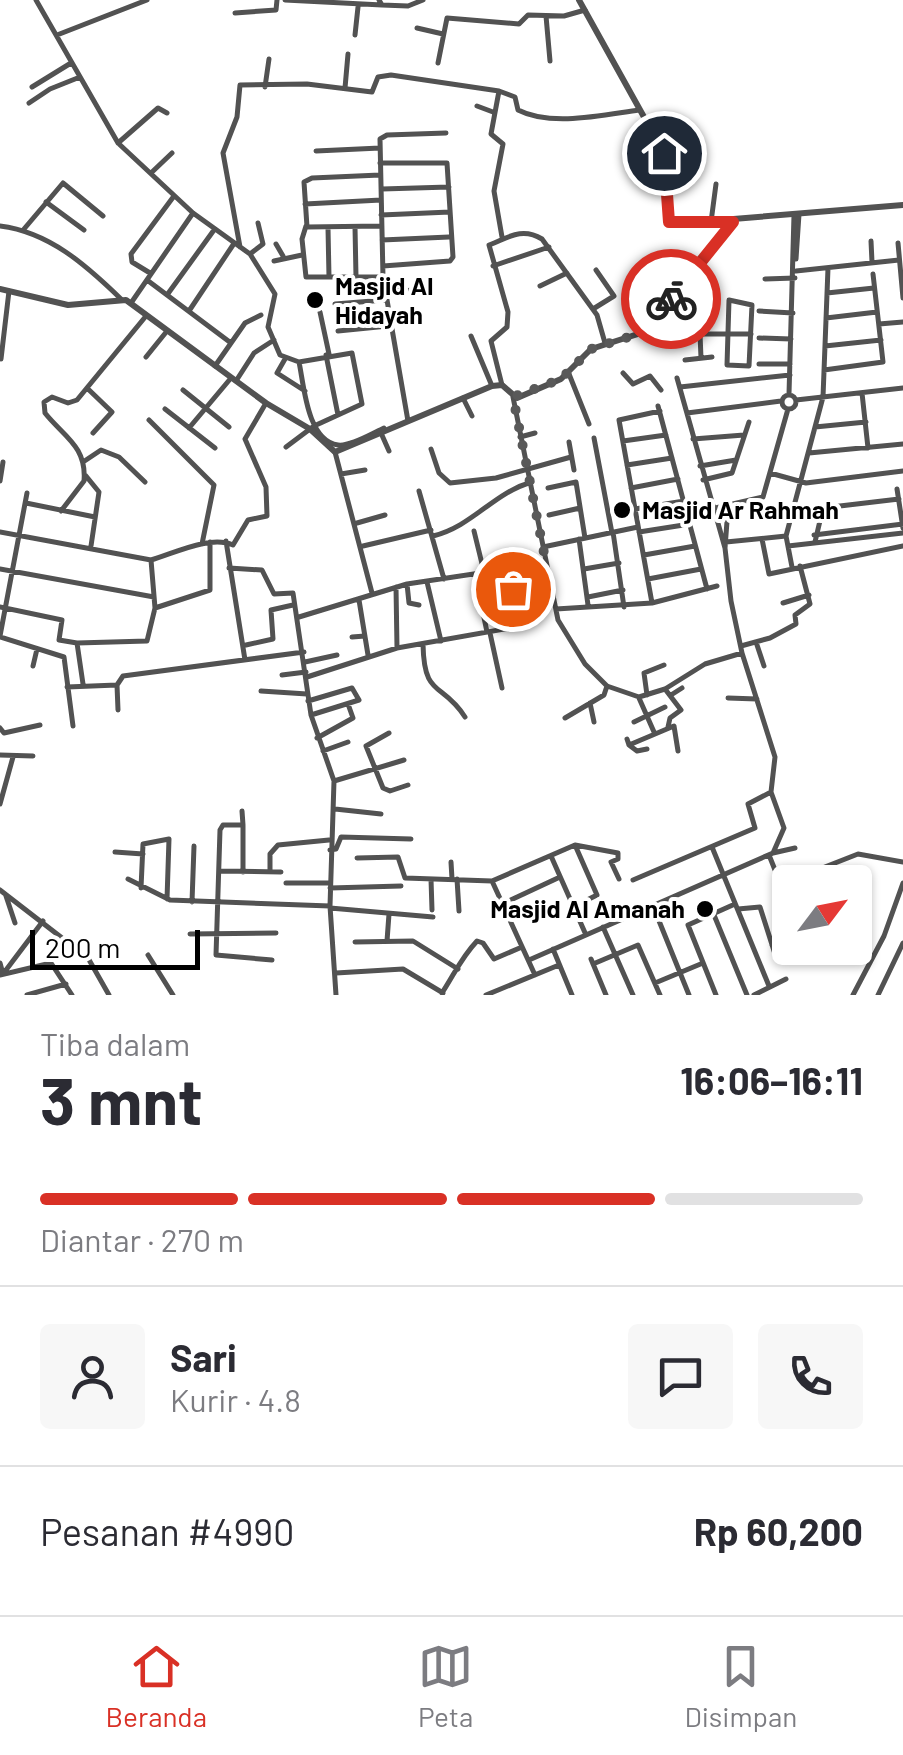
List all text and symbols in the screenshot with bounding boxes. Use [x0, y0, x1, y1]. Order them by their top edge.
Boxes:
pin [622, 111, 707, 196]
icon: home [637, 126, 692, 181]
courier [621, 249, 721, 349]
place label: Masjid Al Hidayah [335, 270, 433, 329]
icon: bike [644, 272, 699, 327]
marker: Masjid Al Hidayah [304, 289, 326, 311]
place label: Masjid Ar Rahmah [642, 494, 839, 524]
marker: Masjid Ar Rahmah [611, 499, 633, 521]
pin [471, 547, 556, 632]
icon: bag [486, 562, 541, 617]
north arrow [772, 865, 872, 965]
map controls [772, 865, 872, 965]
place label: Masjid Al Amanah [490, 893, 685, 923]
marker: Masjid Al Amanah [694, 898, 716, 920]
scale bar [30, 925, 200, 970]
text: 200 m [45, 930, 120, 964]
text: Tiba dalam [40, 1024, 190, 1062]
text: 16:06–16:11 [680, 1057, 863, 1103]
text: 3 mnt [40, 1060, 203, 1138]
text: Diantar · 270 m [40, 1220, 244, 1258]
button: person [40, 1324, 145, 1429]
button: chat [628, 1324, 733, 1429]
button: phone [758, 1324, 863, 1429]
text: Sari [170, 1334, 237, 1380]
text: Kurir · 4.8 [170, 1380, 301, 1418]
text: Pesanan #4990 [40, 1508, 294, 1554]
text: Rp 60,200 [694, 1508, 863, 1554]
tab: Beranda [106, 1639, 207, 1733]
tab: Peta [418, 1639, 473, 1733]
tab: Disimpan [684, 1639, 797, 1733]

